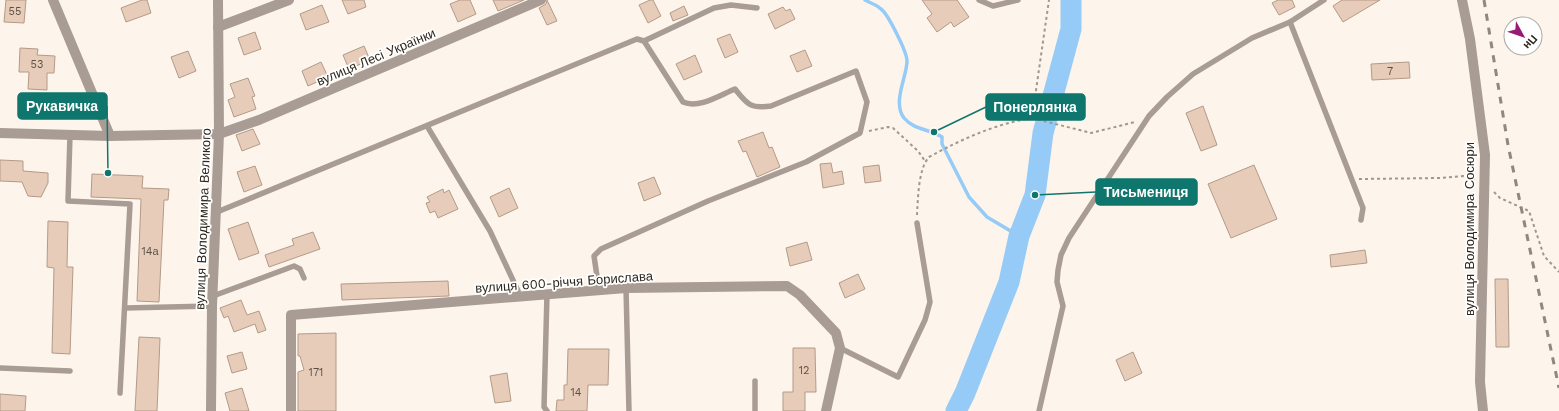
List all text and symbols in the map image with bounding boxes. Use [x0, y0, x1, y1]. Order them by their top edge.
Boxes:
house number: 55 [9, 5, 21, 18]
north arrow [1503, 16, 1543, 56]
street label: вулиця Лесі Українки [314, 25, 438, 89]
text: Пн [1521, 32, 1540, 52]
house number: 53 [31, 58, 43, 71]
house number: 7 [1387, 65, 1393, 78]
callout: Рукавичка [18, 93, 107, 119]
callout: Понерлянка [986, 94, 1085, 120]
text: Рукавичка [26, 98, 98, 114]
text: Понерлянка [993, 99, 1077, 115]
street label: вулиця Володимира Великого [192, 128, 214, 310]
street label: вулиця Володимира Сосюри [1462, 142, 1477, 316]
callout: Тисьмениця [1096, 179, 1197, 205]
text: Тисьмениця [1104, 184, 1189, 200]
house number: 14а [141, 245, 159, 258]
street label: вулиця 600-річчя Борислава [475, 268, 654, 296]
house number: 12 [799, 364, 809, 377]
house number: 171 [309, 366, 323, 379]
house number: 14 [570, 386, 582, 399]

